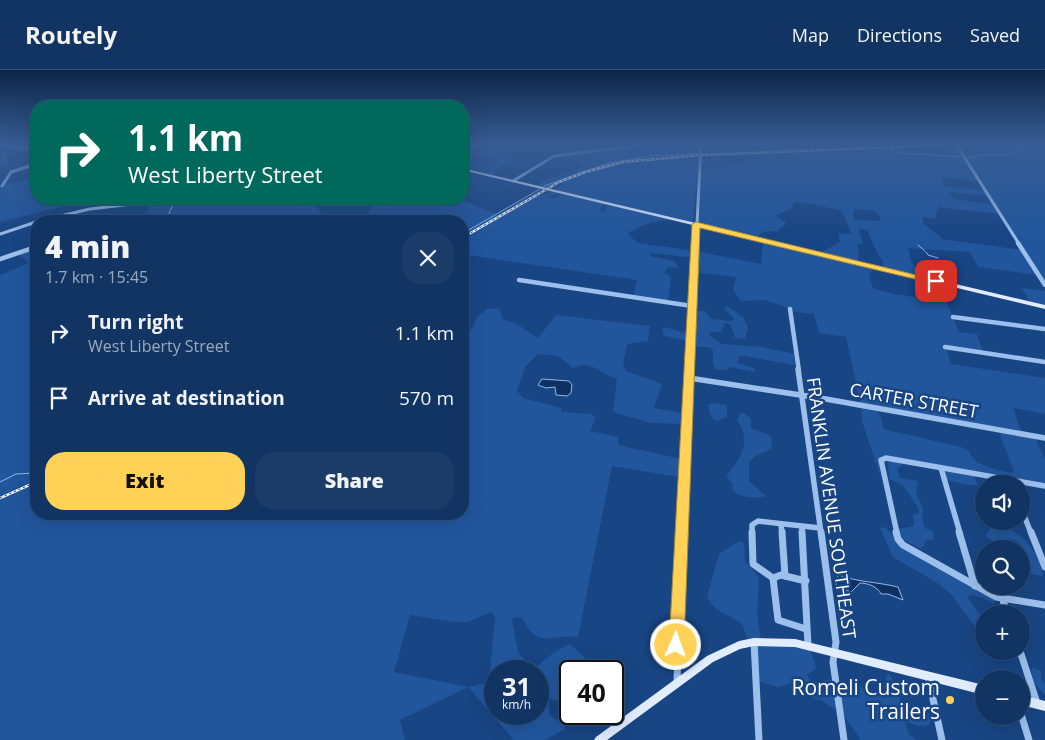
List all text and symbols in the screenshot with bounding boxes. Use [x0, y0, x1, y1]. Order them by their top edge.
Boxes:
text: Routely [25, 18, 117, 51]
text: Map [792, 23, 829, 47]
text: Directions [857, 23, 942, 47]
text: Saved [970, 23, 1020, 47]
text: 1.1 km [128, 114, 243, 161]
icon: right [45, 120, 110, 185]
text: West Liberty Street [128, 159, 323, 189]
text: 4 min [45, 226, 130, 267]
button: close [402, 232, 454, 284]
pin [915, 260, 957, 302]
text: 1.7 km · 15:45 [45, 266, 148, 288]
icon: arrive [922, 267, 950, 295]
text: Turn right [88, 309, 183, 335]
icon: right [45, 319, 73, 347]
text: 1.1 km [395, 320, 454, 346]
text: West Liberty Street [88, 335, 230, 357]
street label: FRANKLIN AVENUE SOUTHEAST [802, 376, 862, 640]
street label: CARTER STREET [848, 377, 981, 423]
icon: arrive [45, 384, 73, 412]
text: Arrive at destination [88, 385, 285, 411]
text: 570 m [399, 385, 454, 411]
button: Exit [45, 452, 245, 510]
button: Share [255, 452, 454, 510]
map controls [975, 475, 1030, 725]
button: sound [975, 475, 1030, 530]
button: search [975, 540, 1030, 595]
button: + [975, 605, 1030, 660]
position arrow [649, 618, 701, 670]
speed limit sign: 40 [559, 660, 624, 725]
text: 31 [502, 669, 531, 703]
button: − [975, 670, 1030, 725]
place label: Romeli Custom Trailers [791, 673, 940, 725]
marker: Romeli Custom Trailers [944, 694, 956, 706]
text: km/h [502, 696, 531, 713]

